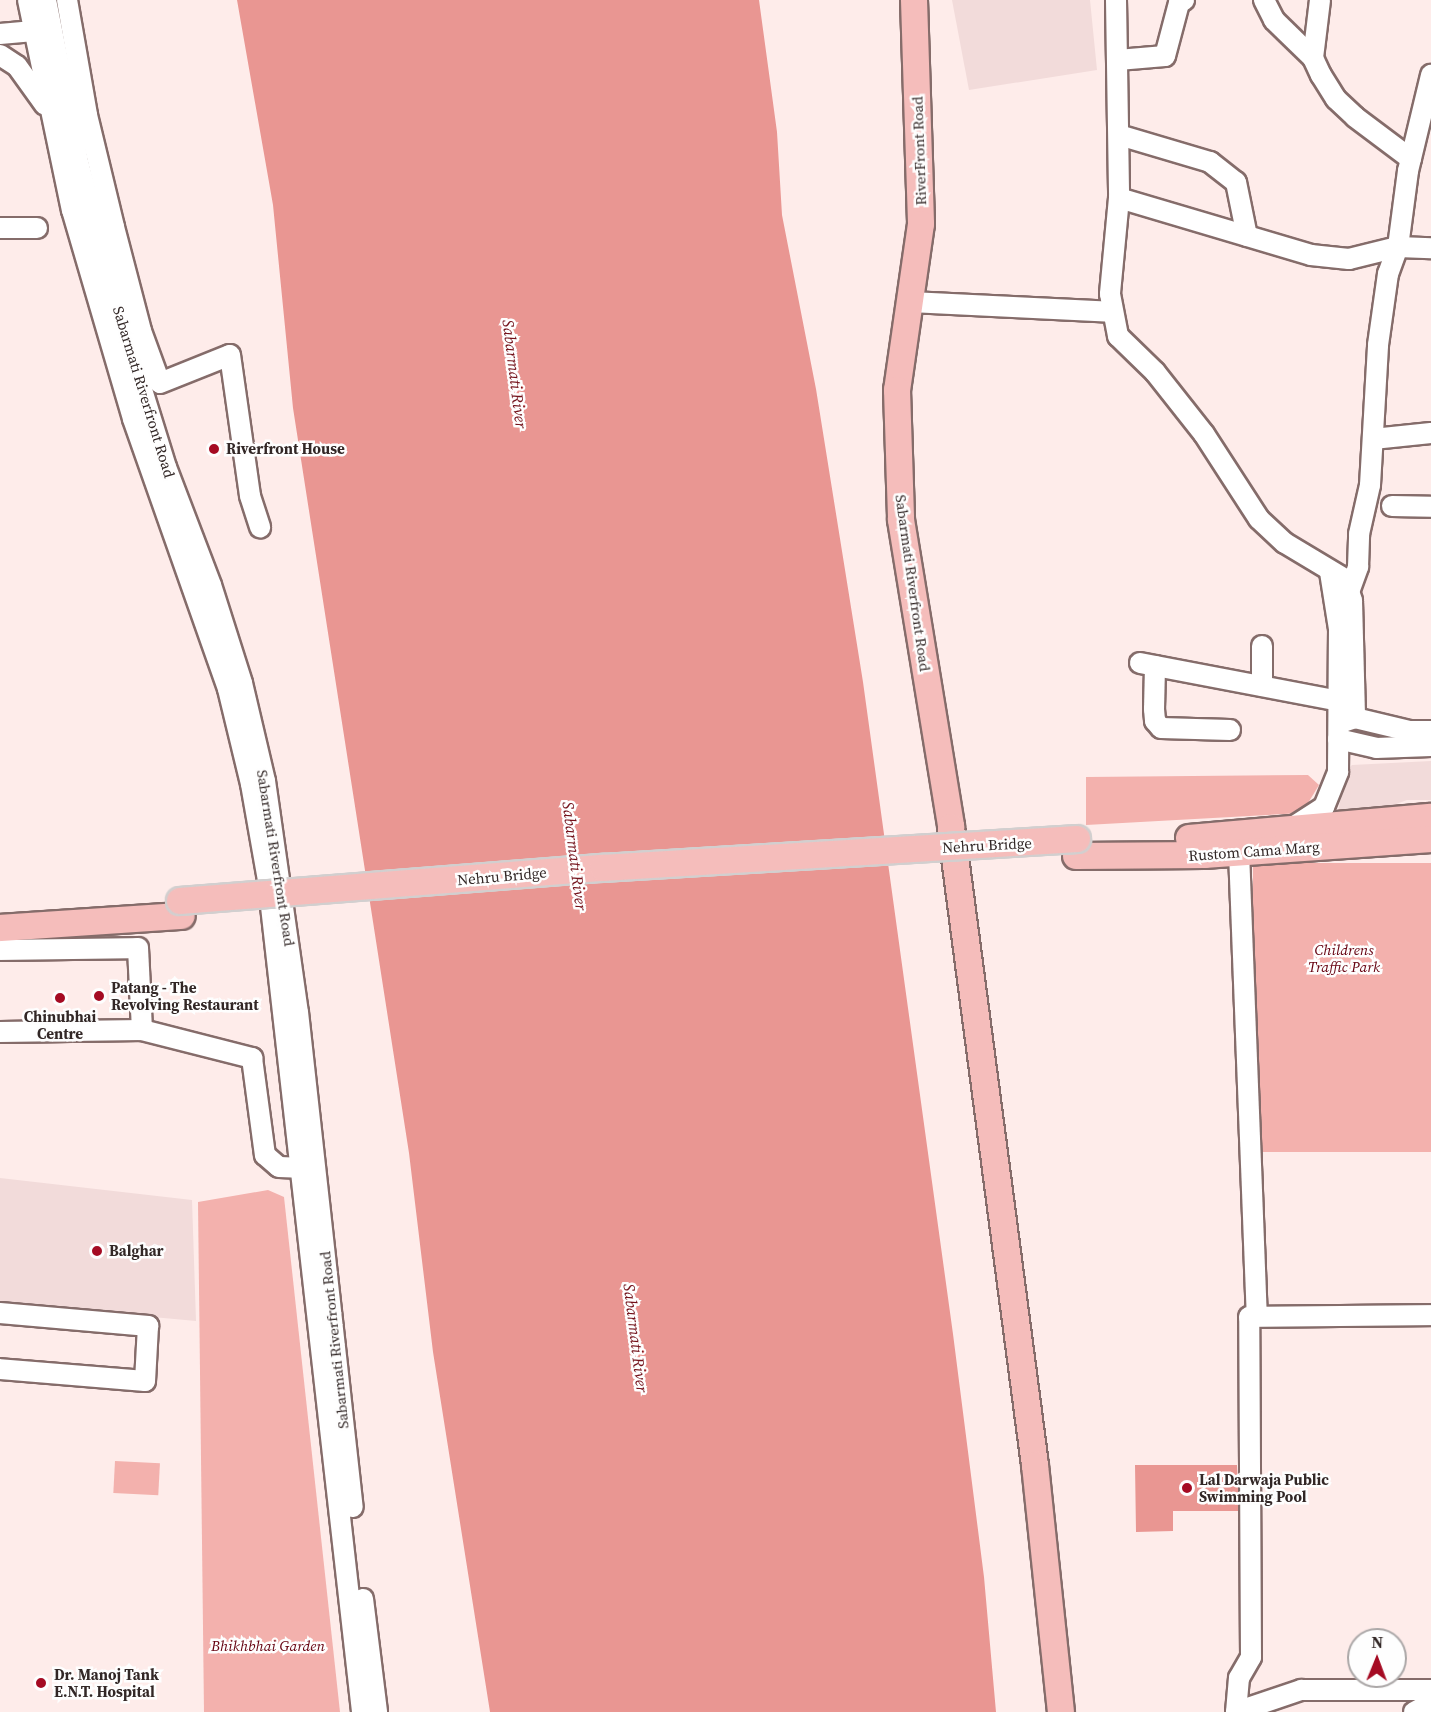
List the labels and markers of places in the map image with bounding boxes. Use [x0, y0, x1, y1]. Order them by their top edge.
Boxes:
place label: Riverfront House [226, 440, 345, 458]
marker: Riverfront House [207, 442, 221, 456]
place label: Patang - The Revolving Restaurant [111, 978, 259, 1013]
marker: Patang - The Revolving Restaurant [92, 989, 106, 1003]
marker: Chinubhai Centre [53, 991, 67, 1005]
place label: Chinubhai Centre [24, 1007, 96, 1042]
place label: Balghar [109, 1242, 164, 1260]
marker: Balghar [90, 1244, 104, 1258]
place label: Lal Darwaja Public Swimming Pool [1199, 1470, 1329, 1505]
marker: Lal Darwaja Public Swimming Pool [1180, 1481, 1194, 1495]
place label: Dr. Manoj Tank E.N.T. Hospital [54, 1665, 159, 1700]
marker: Dr. Manoj Tank E.N.T. Hospital [32, 1674, 50, 1692]

